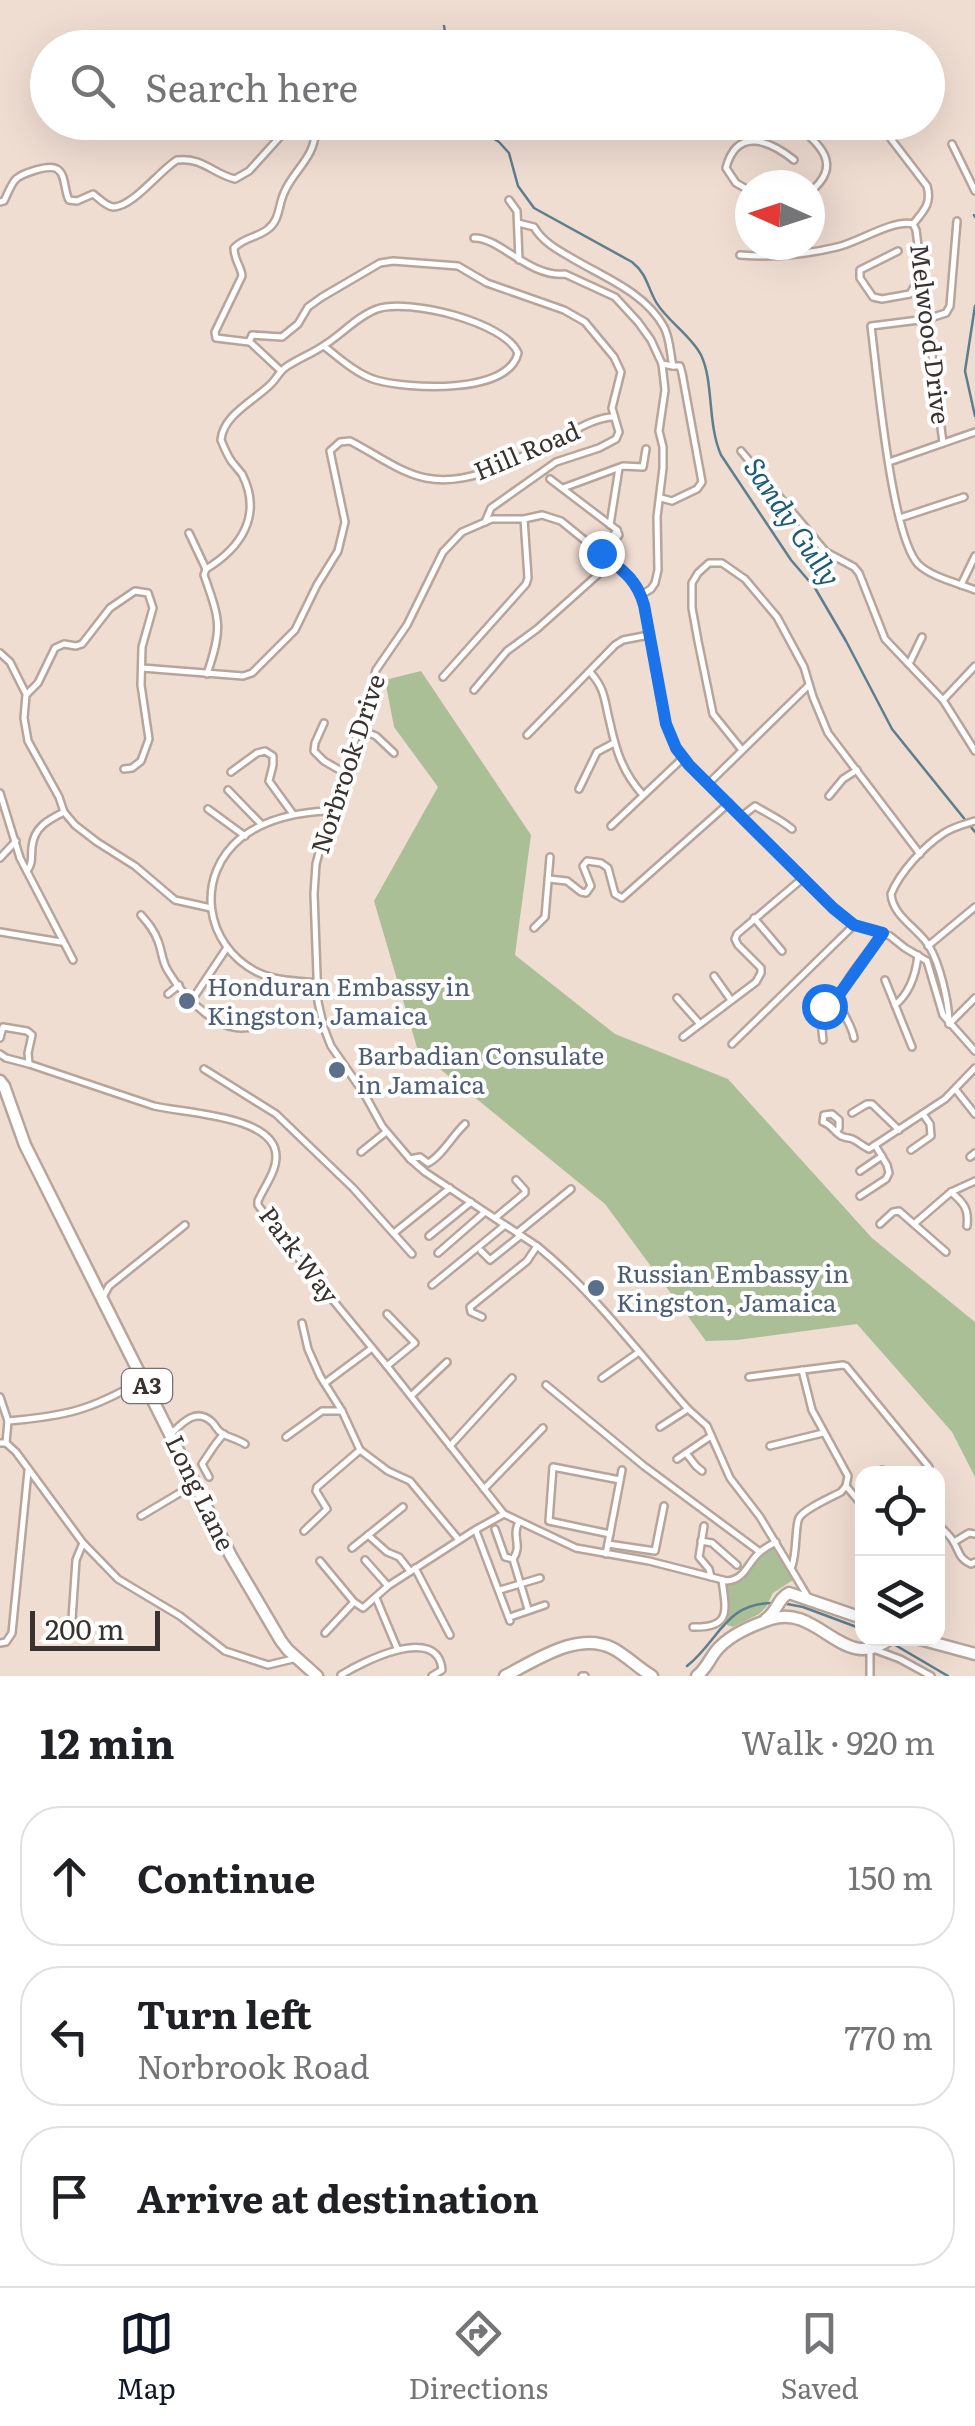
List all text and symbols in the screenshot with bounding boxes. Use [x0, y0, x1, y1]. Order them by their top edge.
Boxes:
search box [30, 30, 945, 140]
text: Search here [145, 57, 358, 114]
icon: search [65, 58, 120, 113]
north arrow [735, 170, 825, 260]
street label: Melwood Drive [902, 241, 961, 426]
street label: Hill Road [468, 411, 585, 488]
water label: Sandy Gully [735, 448, 852, 594]
route end [579, 531, 625, 577]
street label: Norbrook Drive [300, 669, 393, 858]
place label: Honduran Embassy in Kingston, Jamaica [207, 967, 470, 1033]
route start [802, 984, 848, 1030]
marker: Honduran Embassy in Kingston, Jamaica [176, 990, 198, 1012]
place label: Barbadian Consulate in Jamaica [357, 1036, 604, 1102]
marker: Barbadian Consulate in Jamaica [326, 1059, 348, 1081]
street label: Park Way [251, 1198, 349, 1311]
place label: Russian Embassy in Kingston, Jamaica [616, 1254, 849, 1320]
marker: Russian Embassy in Kingston, Jamaica [585, 1277, 607, 1299]
road number: A3 [122, 1369, 172, 1403]
street label: Long Lane [157, 1428, 245, 1556]
map controls [855, 1466, 945, 1646]
button: locate [855, 1466, 945, 1556]
button: layers [855, 1556, 945, 1646]
scale bar [30, 1606, 160, 1650]
text: 200 m [45, 1607, 124, 1649]
text: 12 min [40, 1710, 175, 1772]
text: Walk · 920 m [741, 1717, 935, 1765]
text: Continue [137, 1848, 315, 1905]
icon: ahead [42, 1849, 97, 1904]
text: 150 m [848, 1852, 933, 1900]
text: Turn left [137, 1984, 312, 2041]
icon: left [42, 2009, 97, 2064]
text: 770 m [845, 2012, 933, 2060]
text: Norbrook Road [137, 2041, 370, 2089]
text: Arrive at destination [137, 2168, 539, 2225]
icon: arrive [42, 2169, 97, 2224]
tab: Map [116, 2306, 176, 2408]
tab: Directions [408, 2306, 548, 2408]
tab: Saved [781, 2306, 859, 2408]

